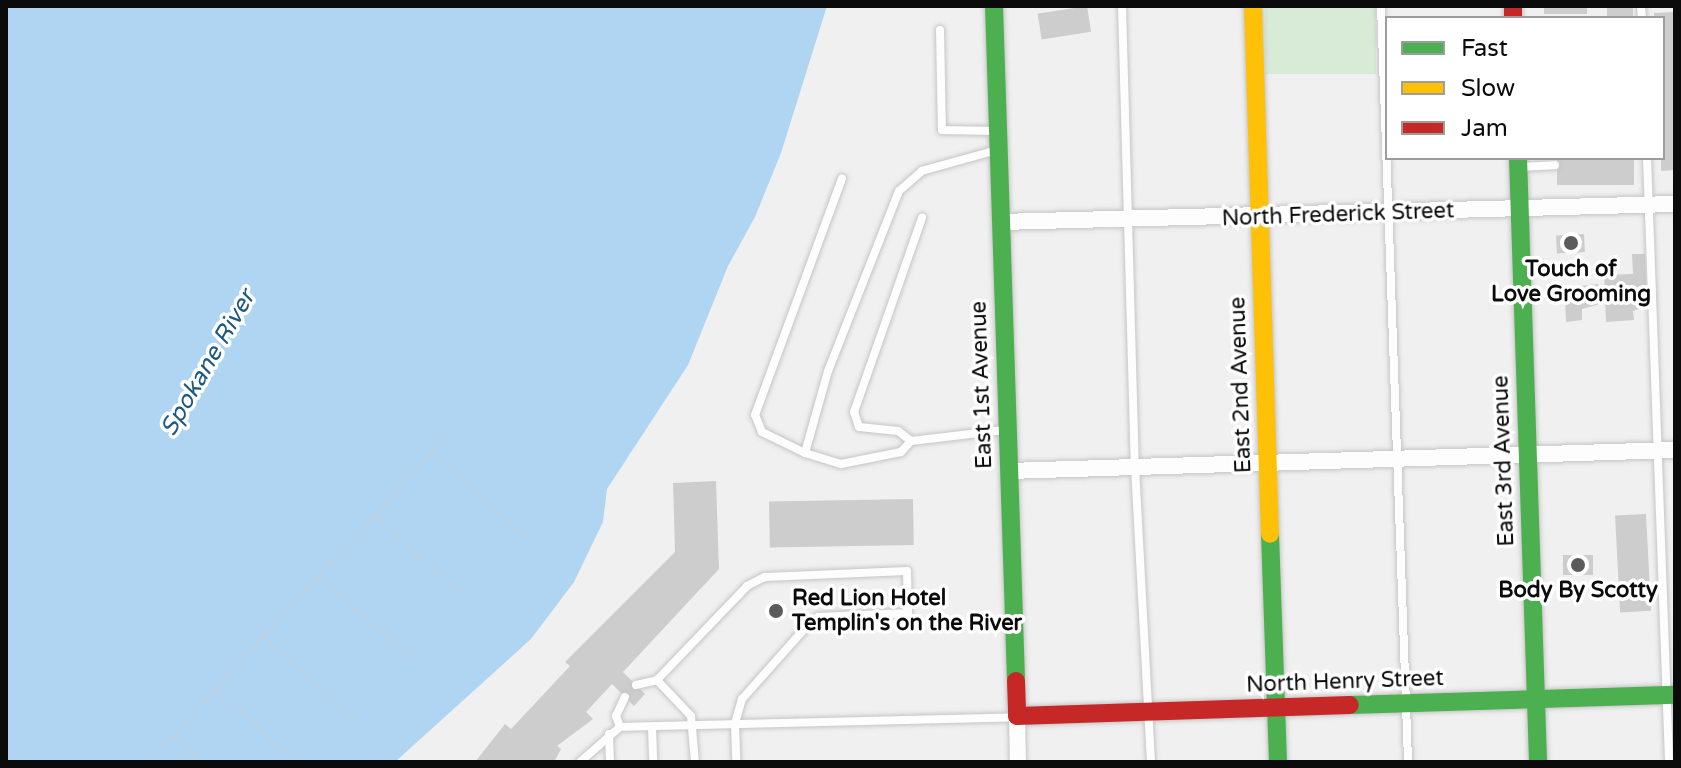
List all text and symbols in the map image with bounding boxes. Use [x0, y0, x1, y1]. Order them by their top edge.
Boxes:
legend [1385, 16, 1665, 160]
text: Fast [1461, 34, 1508, 63]
text: Slow [1461, 74, 1515, 103]
text: Jam [1461, 114, 1508, 143]
street label: North Frederick Street [1221, 198, 1455, 232]
marker: Touch of Love Grooming [1562, 234, 1580, 252]
place label: Touch of Love Grooming [1491, 256, 1651, 308]
water label: Spokane River [155, 285, 261, 441]
street label: East 2nd Avenue [1225, 296, 1257, 474]
street label: East 1st Avenue [966, 301, 998, 469]
street label: East 3rd Avenue [1488, 375, 1520, 547]
marker: Body By Scotty [1569, 556, 1587, 574]
place label: Body By Scotty [1498, 578, 1658, 604]
place label: Red Lion Hotel Templin's on the River [792, 585, 1022, 636]
marker: Red Lion Hotel Templin's on the River [767, 602, 785, 620]
street label: North Henry Street [1246, 665, 1444, 699]

